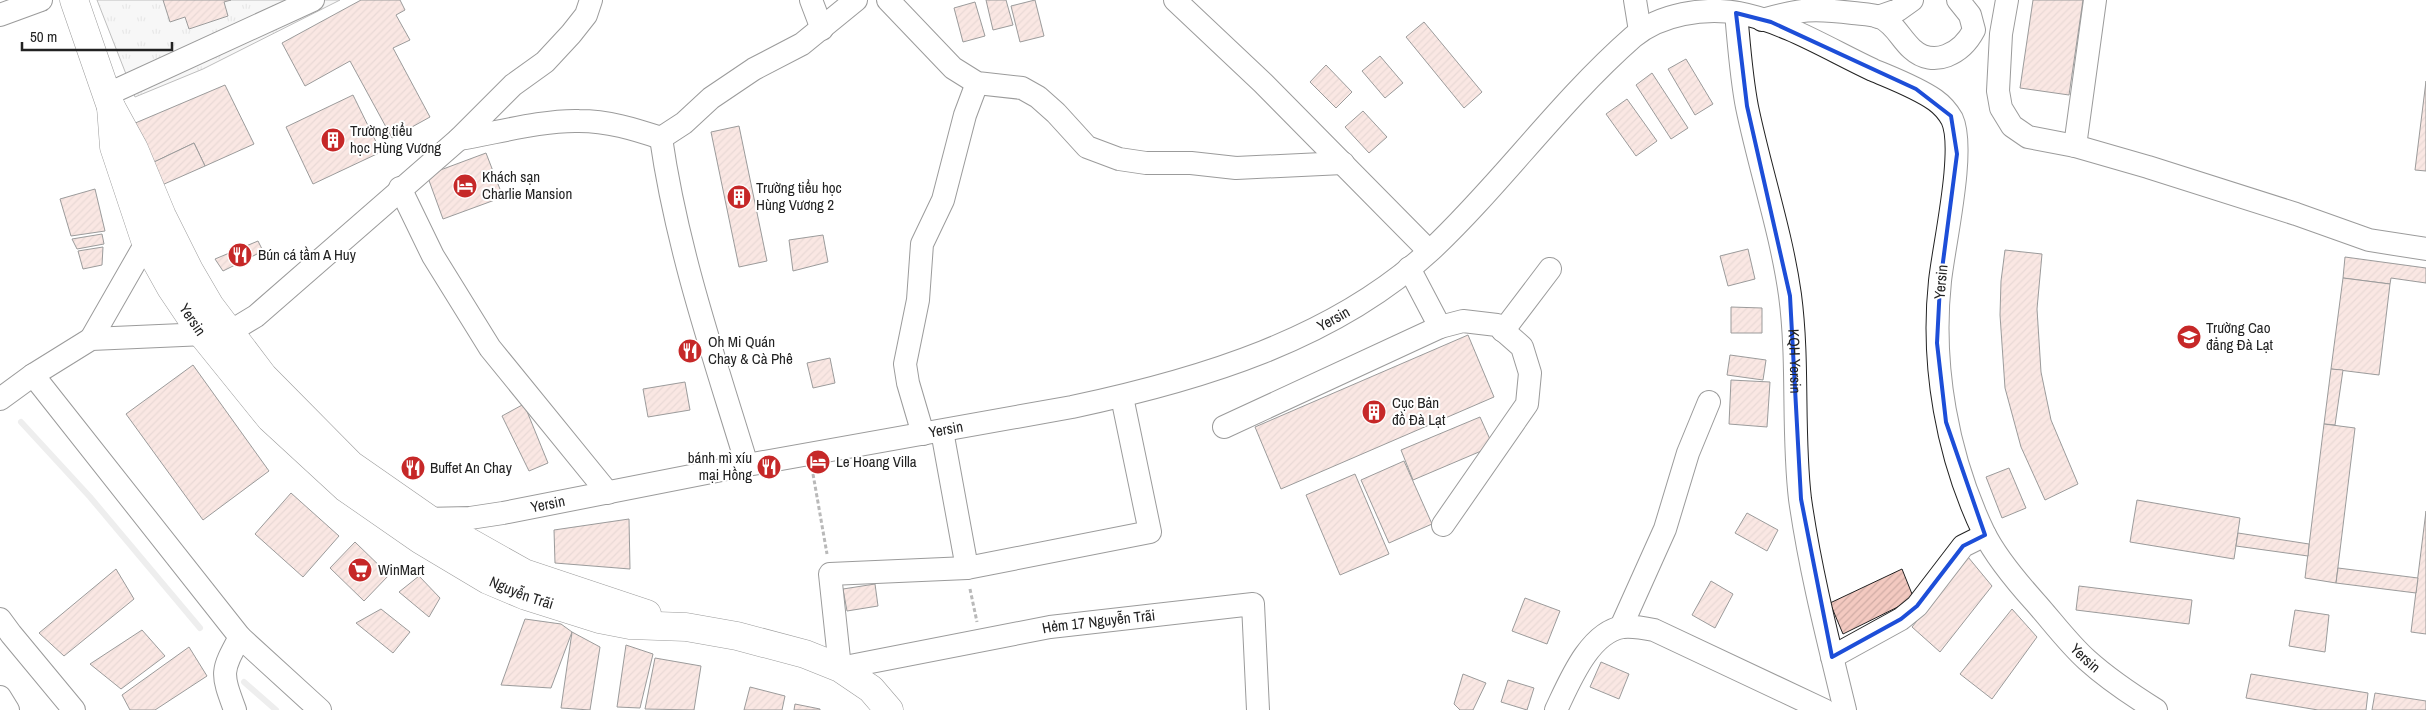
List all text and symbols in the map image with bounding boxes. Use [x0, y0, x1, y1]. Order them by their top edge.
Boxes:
scale bar [22, 20, 172, 52]
text: 50 m [30, 26, 57, 47]
place label: Trường tiểu học Hùng Vương [350, 120, 441, 158]
building icon: Trường tiểu học Hùng Vương [320, 127, 346, 153]
place label: Khách sạn Charlie Mansion [482, 166, 572, 204]
hotel icon: Khách sạn Charlie Mansion [452, 173, 478, 199]
place label: Trường tiểu học Hùng Vương 2 [756, 177, 842, 215]
building icon: Trường tiểu học Hùng Vương 2 [726, 184, 752, 210]
restaurant icon: Bún cá tầm A Huy [227, 242, 253, 268]
place label: Bún cá tầm A Huy [258, 244, 357, 265]
street label: Yersin [1929, 264, 1952, 300]
street label: Yersin [174, 299, 211, 340]
street label: Yersin [1313, 301, 1354, 336]
place label: Trường Cao đẳng Đà Lạt [2206, 317, 2274, 355]
school or university icon: Trường Cao đẳng Đà Lạt [2176, 324, 2202, 350]
street label: KQH Yersin [1783, 328, 1806, 394]
place label: Oh Mi Quán Chay & Cà Phê [708, 331, 793, 369]
restaurant icon: Oh Mi Quán Chay & Cà Phê [677, 338, 703, 364]
place label: Cục Bản đồ Đà Lạt [1392, 392, 1446, 430]
building icon: Cục Bản đồ Đà Lạt [1361, 399, 1387, 425]
street label: Yersin [927, 416, 965, 442]
place label: bánh mì xíu mại Hồng [688, 447, 752, 485]
hotel icon: Le Hoang Villa [805, 449, 831, 475]
place label: Le Hoang Villa [836, 451, 917, 472]
restaurant icon: bánh mì xíu mại Hồng [756, 454, 782, 480]
restaurant icon: Buffet An Chay [400, 455, 426, 481]
place label: Buffet An Chay [430, 457, 513, 478]
street label: Yersin [529, 490, 567, 517]
supermarket icon: WinMart [347, 557, 373, 583]
place label: WinMart [378, 559, 425, 580]
street label: Nguyễn Trãi [486, 571, 556, 614]
street label: Hẻm 17 Nguyễn Trãi [1040, 604, 1156, 638]
street label: Yersin [2066, 638, 2105, 677]

